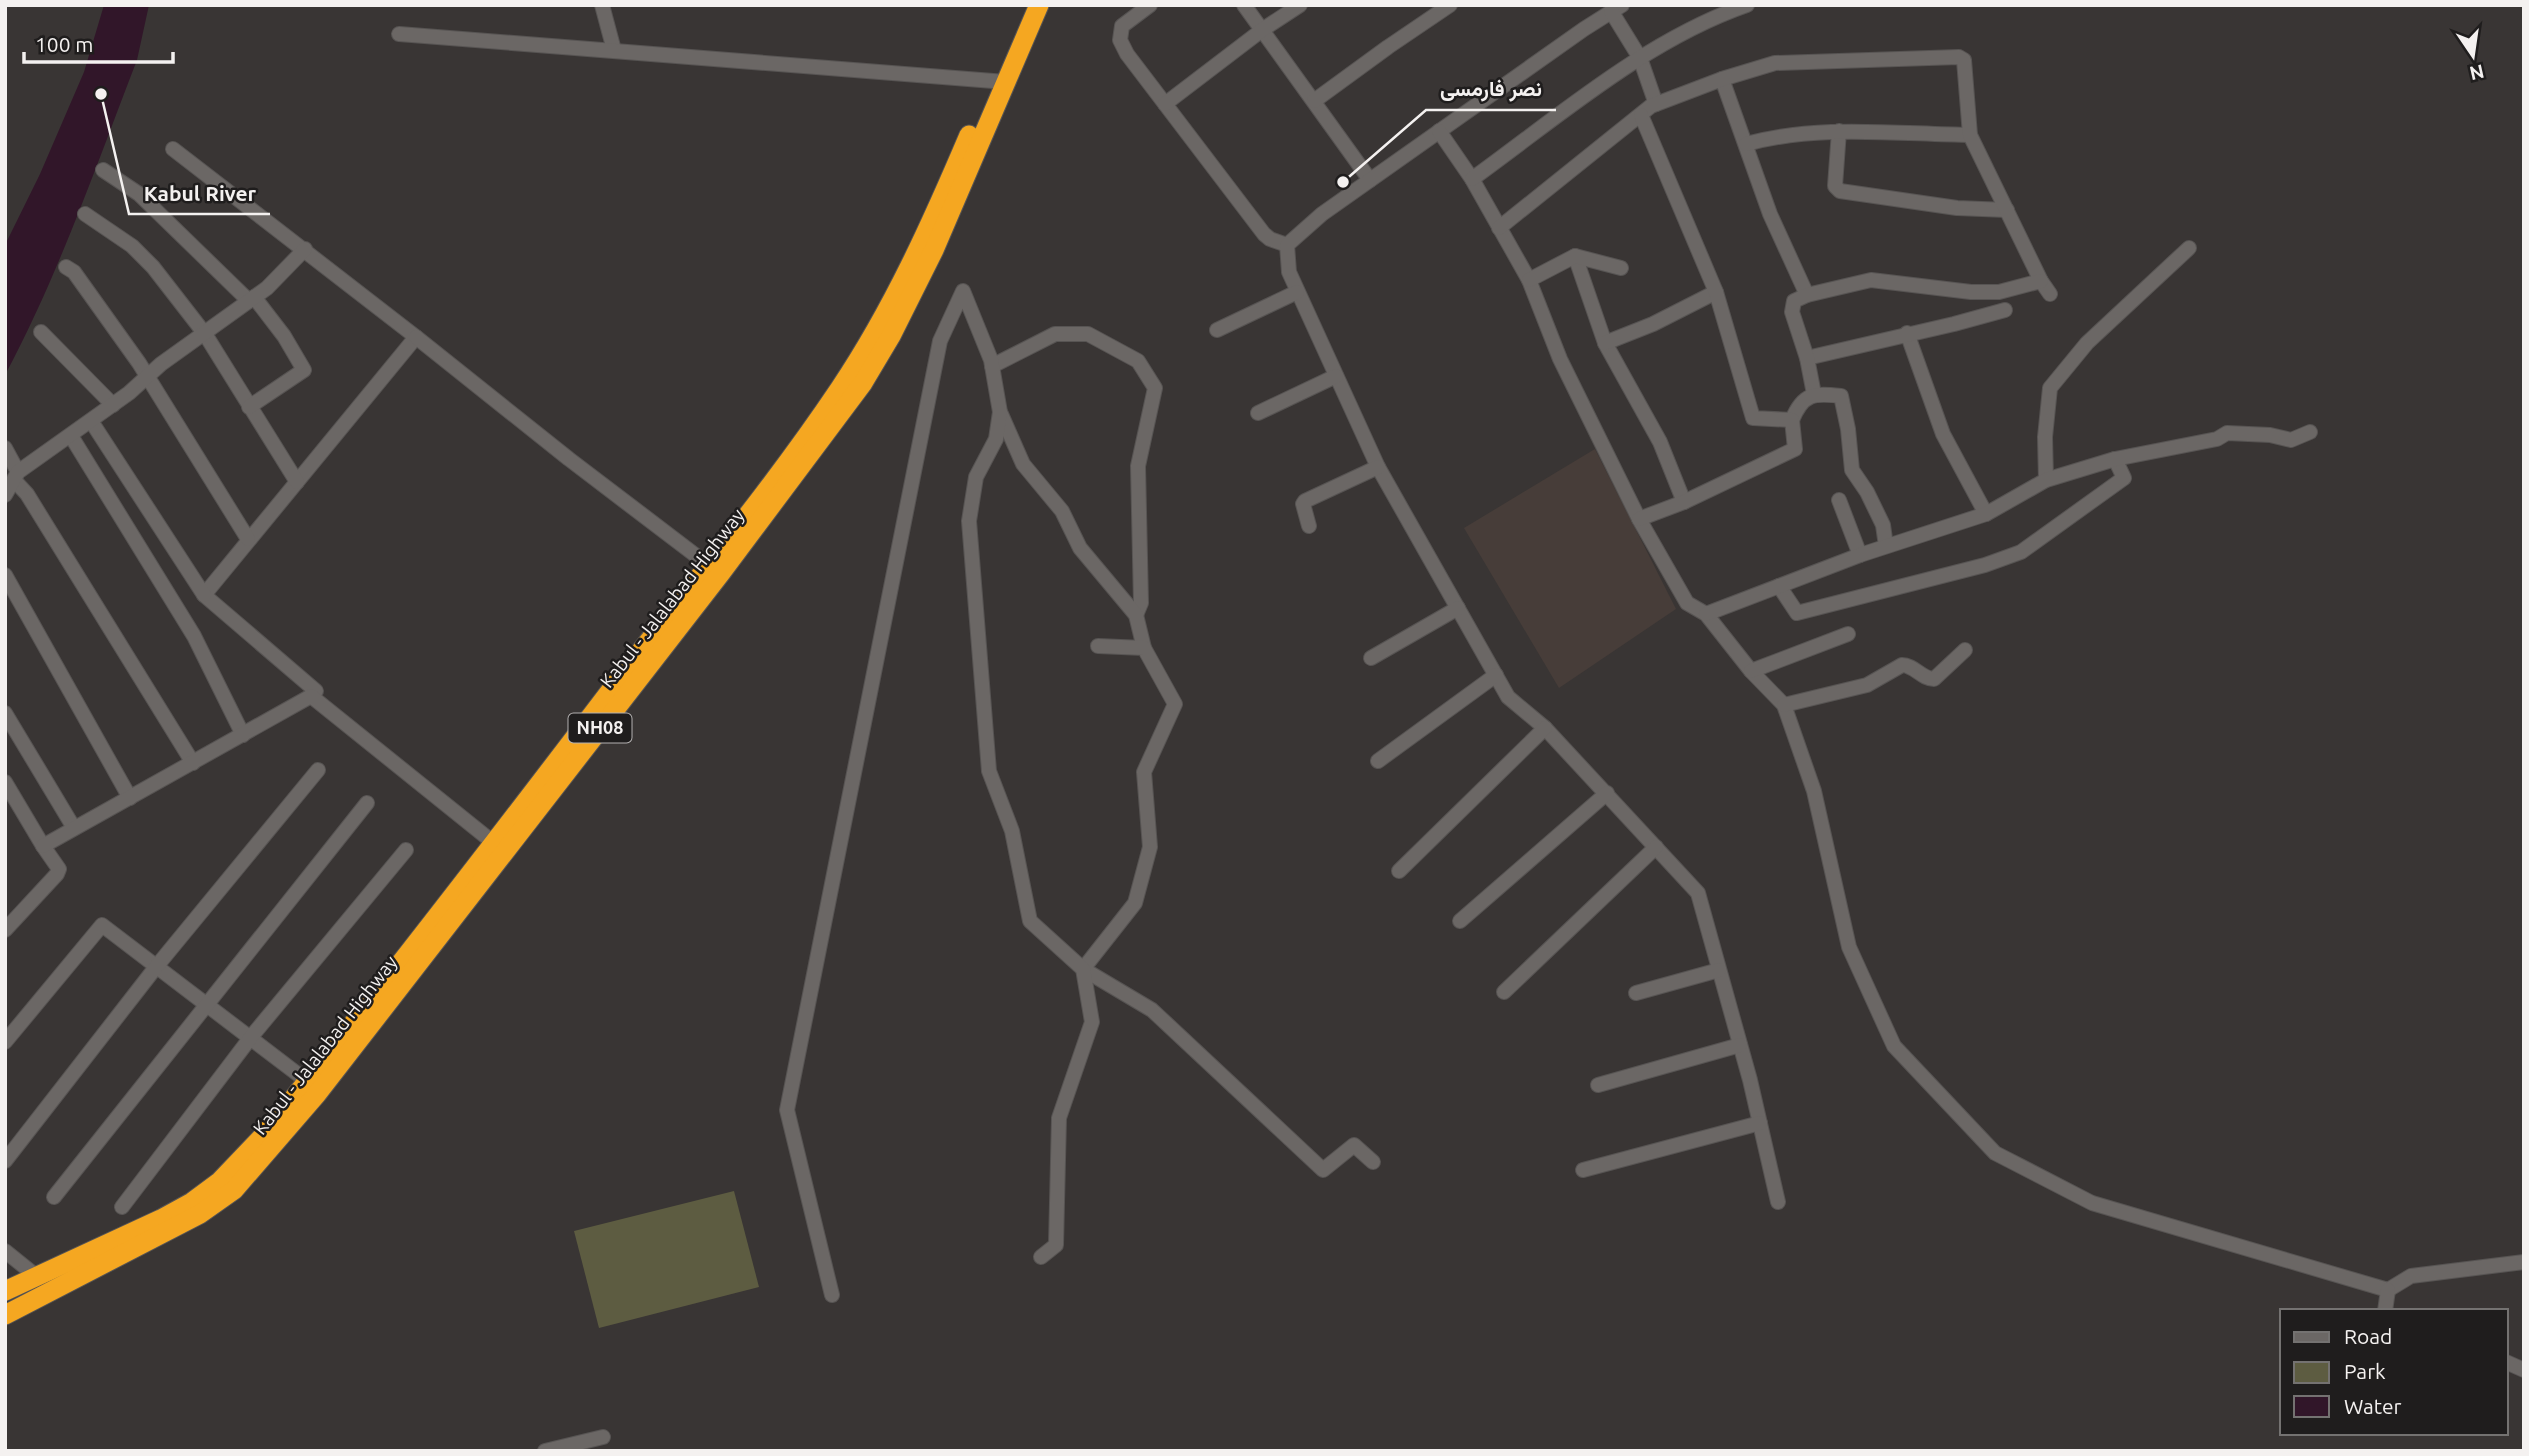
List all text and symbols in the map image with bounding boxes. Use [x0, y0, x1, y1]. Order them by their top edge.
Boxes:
scale bar [24, 21, 173, 65]
north arrow [2438, 21, 2508, 91]
text: 100 m [35, 32, 93, 56]
text: N [2467, 60, 2486, 85]
callout: نصر فارمسی [1426, 68, 1556, 110]
text: نصر فارمسی [1440, 76, 1542, 102]
callout: Kabul River [129, 172, 270, 214]
text: Kabul River [144, 181, 257, 205]
street label: Kabul - Jalalabad Highway [595, 504, 749, 692]
road number: NH08 [568, 714, 632, 742]
street label: Kabul - Jalalabad Highway [248, 951, 402, 1139]
legend [2280, 1309, 2508, 1435]
text: Road [2344, 1324, 2392, 1348]
text: Park [2344, 1359, 2386, 1383]
text: Water [2344, 1394, 2402, 1418]

